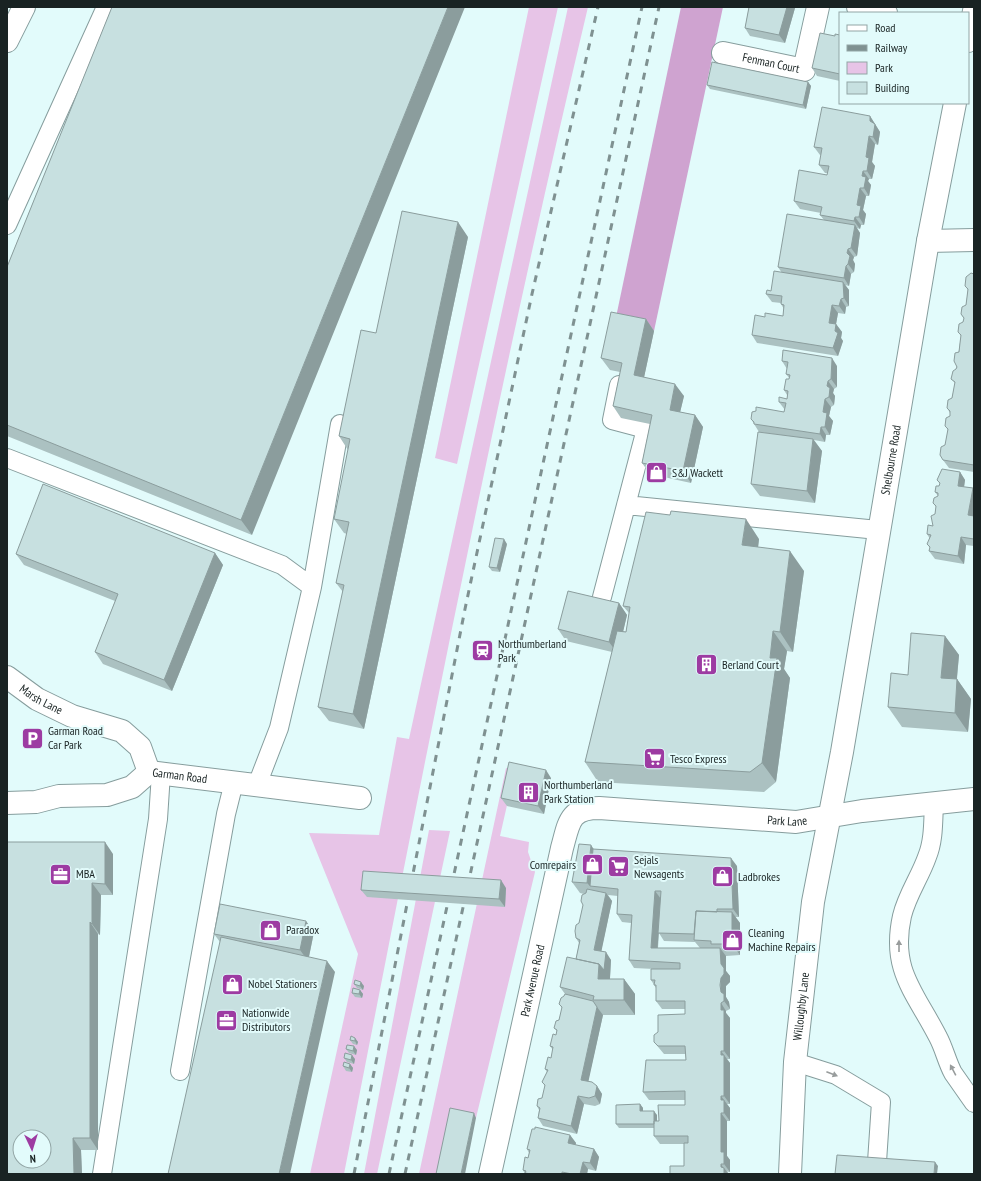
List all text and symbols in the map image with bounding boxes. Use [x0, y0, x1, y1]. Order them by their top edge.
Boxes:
legend [839, 12, 969, 104]
text: Road [875, 20, 895, 35]
text: Railway [875, 40, 908, 55]
street label: Fenman Court [741, 49, 802, 76]
text: Park [875, 60, 893, 75]
text: Building [875, 80, 910, 95]
street label: Shelbourne Road [877, 424, 904, 496]
shop icon: S&J Wackett [643, 460, 669, 486]
place label: S&J Wackett [672, 465, 724, 480]
place label: Northumberland Park [498, 636, 566, 665]
station icon: Northumberland Park [469, 638, 495, 664]
building icon: Berland Court [693, 652, 719, 678]
place label: Berland Court [722, 657, 780, 672]
street label: Marsh Lane [17, 681, 65, 717]
place label: Garman Road Car Park [48, 723, 103, 752]
parking icon: Garman Road Car Park [19, 725, 45, 751]
supermarket icon: Tesco Express [641, 746, 667, 772]
place label: Tesco Express [670, 751, 727, 766]
street label: Garman Road [152, 764, 208, 786]
place label: Northumberland Park Station [544, 777, 612, 806]
building icon: Northumberland Park Station [516, 779, 542, 805]
street label: Park Lane [767, 812, 808, 829]
shop icon: Comrepairs [579, 852, 605, 878]
place label: Sejals Newsagents [634, 852, 684, 881]
supermarket icon: Sejals Newsagents [605, 854, 631, 880]
place label: Comrepairs [530, 857, 576, 872]
office icon: MBA [47, 861, 73, 887]
shop icon: Ladbrokes [709, 864, 735, 890]
place label: MBA [76, 866, 95, 881]
place label: Ladbrokes [738, 869, 780, 884]
shop icon: Paradox [257, 917, 283, 943]
place label: Paradox [286, 922, 319, 937]
place label: Cleaning Machine Repairs [748, 925, 816, 954]
shop icon: Cleaning Machine Repairs [719, 927, 745, 953]
one-way arrow [896, 939, 902, 952]
street label: Park Avenue Road [517, 943, 547, 1018]
shop icon: Nobel Stationers [220, 971, 246, 997]
street label: Willoughby Lane [789, 971, 812, 1041]
place label: Nobel Stationers [248, 976, 317, 991]
place label: Nationwide Distributors [242, 1005, 290, 1034]
office icon: Nationwide Distributors [213, 1007, 239, 1033]
one-way arrow [949, 1064, 956, 1076]
one-way arrow [827, 1072, 839, 1078]
north arrow [12, 1129, 52, 1169]
text: N [29, 1152, 36, 1166]

